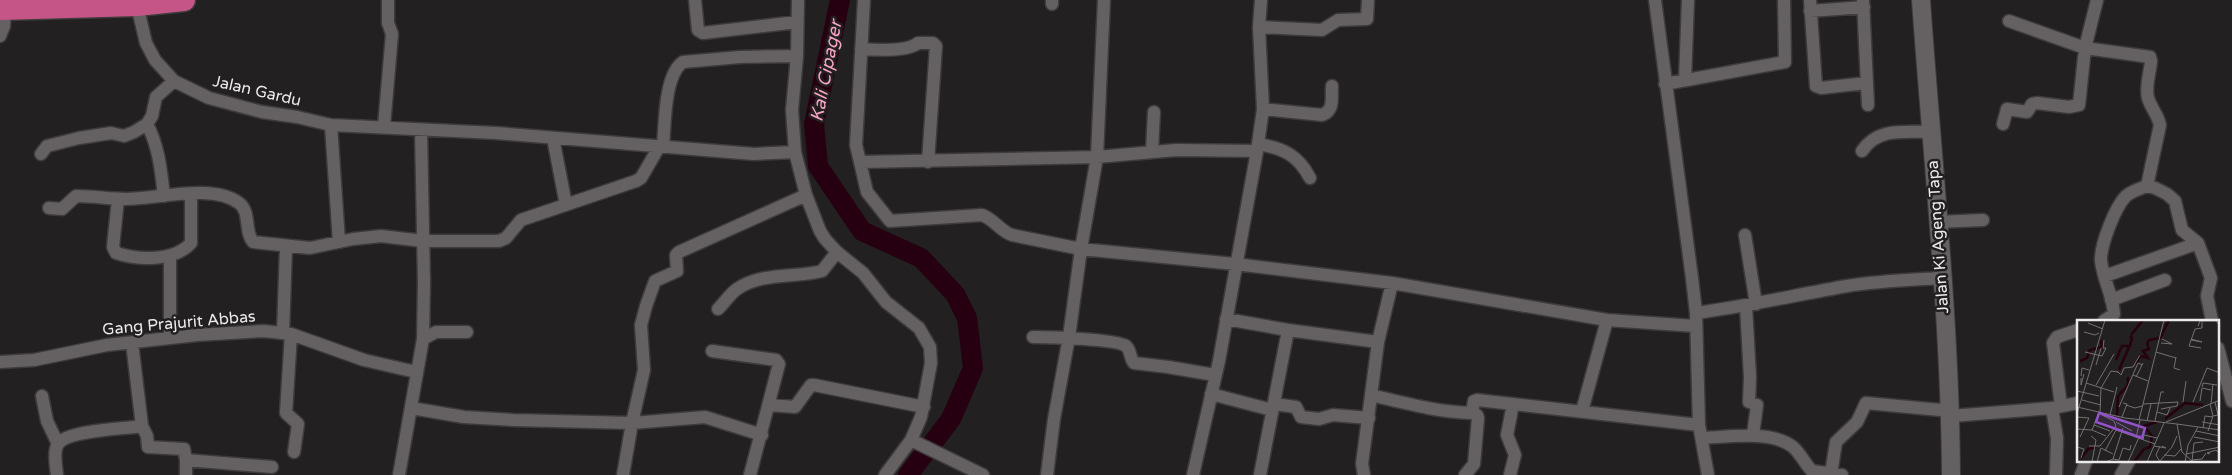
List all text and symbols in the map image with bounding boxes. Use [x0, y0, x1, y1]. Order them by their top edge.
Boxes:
water label: Kali Cipager [805, 16, 847, 124]
street label: Jalan Gardu [211, 71, 303, 111]
street label: Jalan Ki Ageng Tapa [1923, 160, 1953, 314]
street label: Gang Prajurit Abbas [102, 306, 256, 340]
inset map [2077, 320, 2220, 462]

